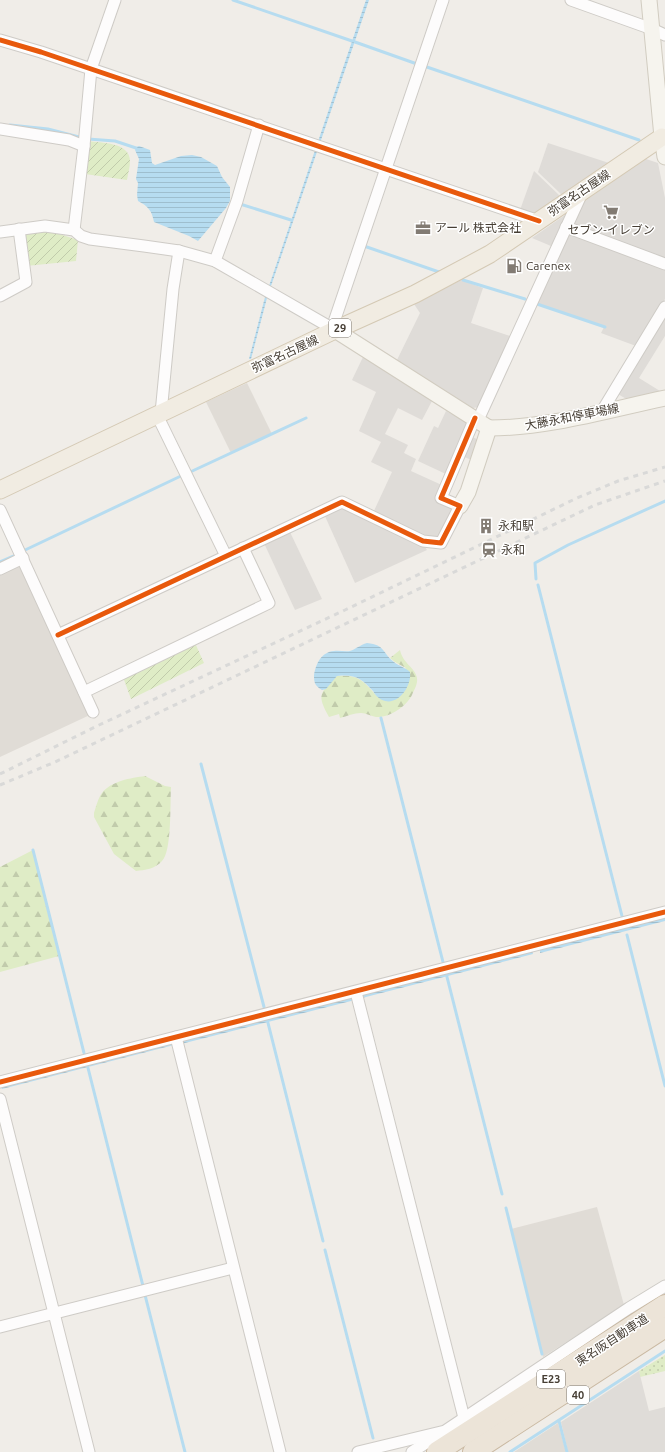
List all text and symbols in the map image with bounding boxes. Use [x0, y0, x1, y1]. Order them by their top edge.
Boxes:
street label: 弥富名古屋線 [545, 167, 612, 218]
supermarket icon: セブン-イレブン [602, 203, 620, 221]
office icon: アール 株式会社 [414, 219, 432, 237]
place label: アール 株式会社 [435, 221, 521, 234]
place label: セブン-イレブン [567, 223, 655, 236]
fuel station icon: Carenex [505, 257, 523, 275]
place label: Carenex [526, 259, 570, 272]
road number: 29 [329, 319, 351, 337]
street label: 弥富名古屋線 [249, 332, 320, 375]
street label: 大藤永和停車場線 [524, 401, 620, 432]
building icon: 永和駅 [477, 517, 495, 535]
place label: 永和駅 [498, 519, 534, 532]
station icon: 永和 [480, 541, 498, 559]
place label: 永和 [501, 543, 525, 556]
street label: 東名阪自動車道 [573, 1311, 650, 1368]
road number: E23 [537, 1370, 565, 1388]
road number: 40 [567, 1386, 589, 1404]

